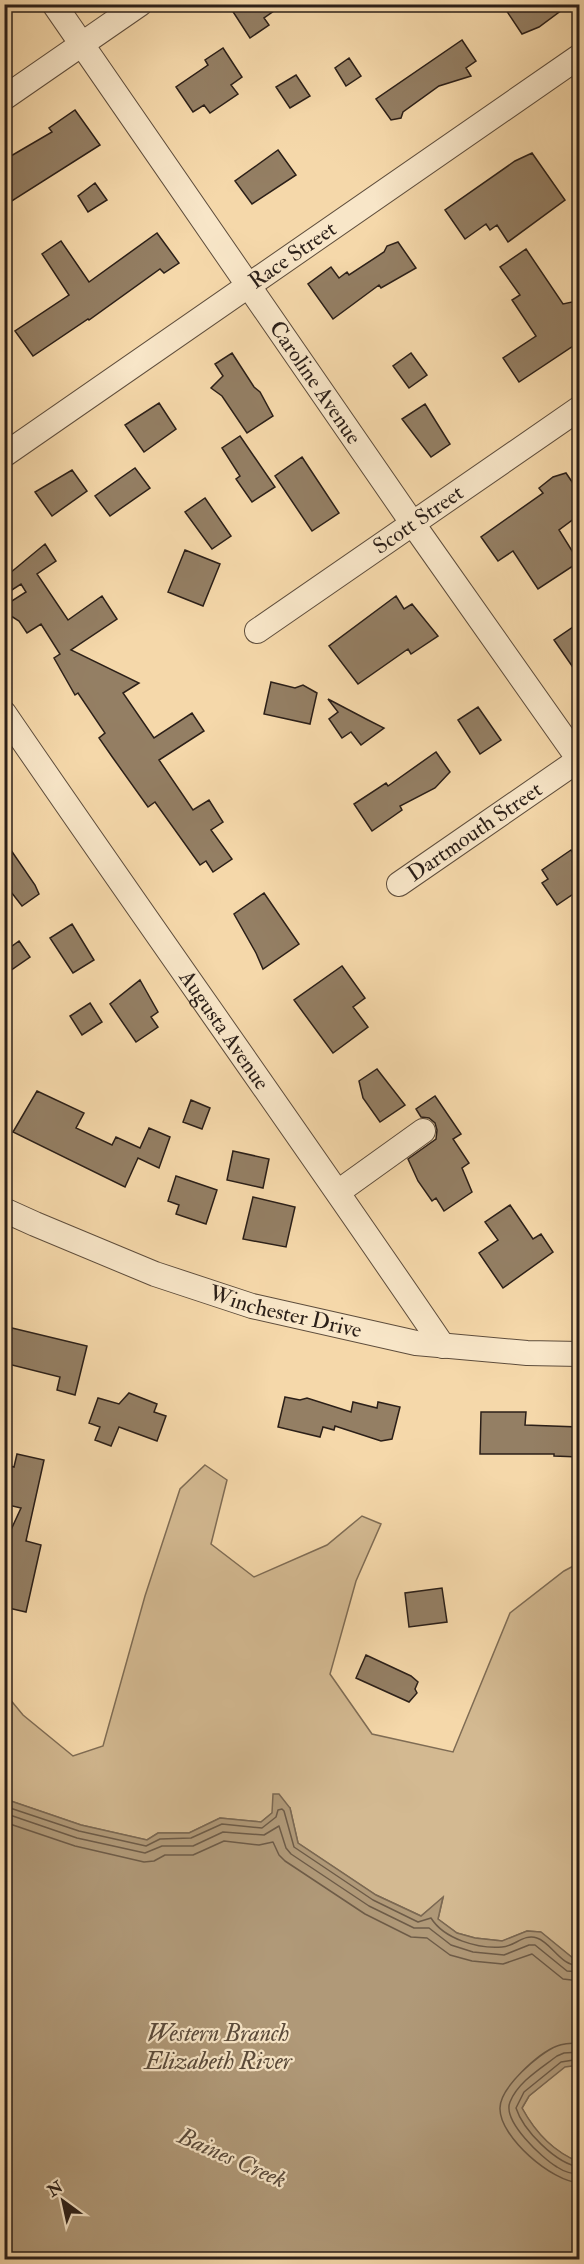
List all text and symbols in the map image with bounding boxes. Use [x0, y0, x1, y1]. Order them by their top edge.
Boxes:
street label: Race Street [243, 215, 342, 295]
street label: Caroline Avenue [263, 315, 368, 450]
street label: Scott Street [368, 479, 469, 561]
street label: Dartmouth Street [402, 775, 548, 888]
street label: Augusta Avenue [172, 964, 276, 1095]
street label: Winchester Drive [205, 1279, 364, 1344]
water label: Western Branch Elizabeth River [142, 2018, 293, 2077]
water label: Baines Creek [172, 2120, 291, 2196]
north arrow [33, 2171, 93, 2231]
text: N [43, 2177, 67, 2202]

